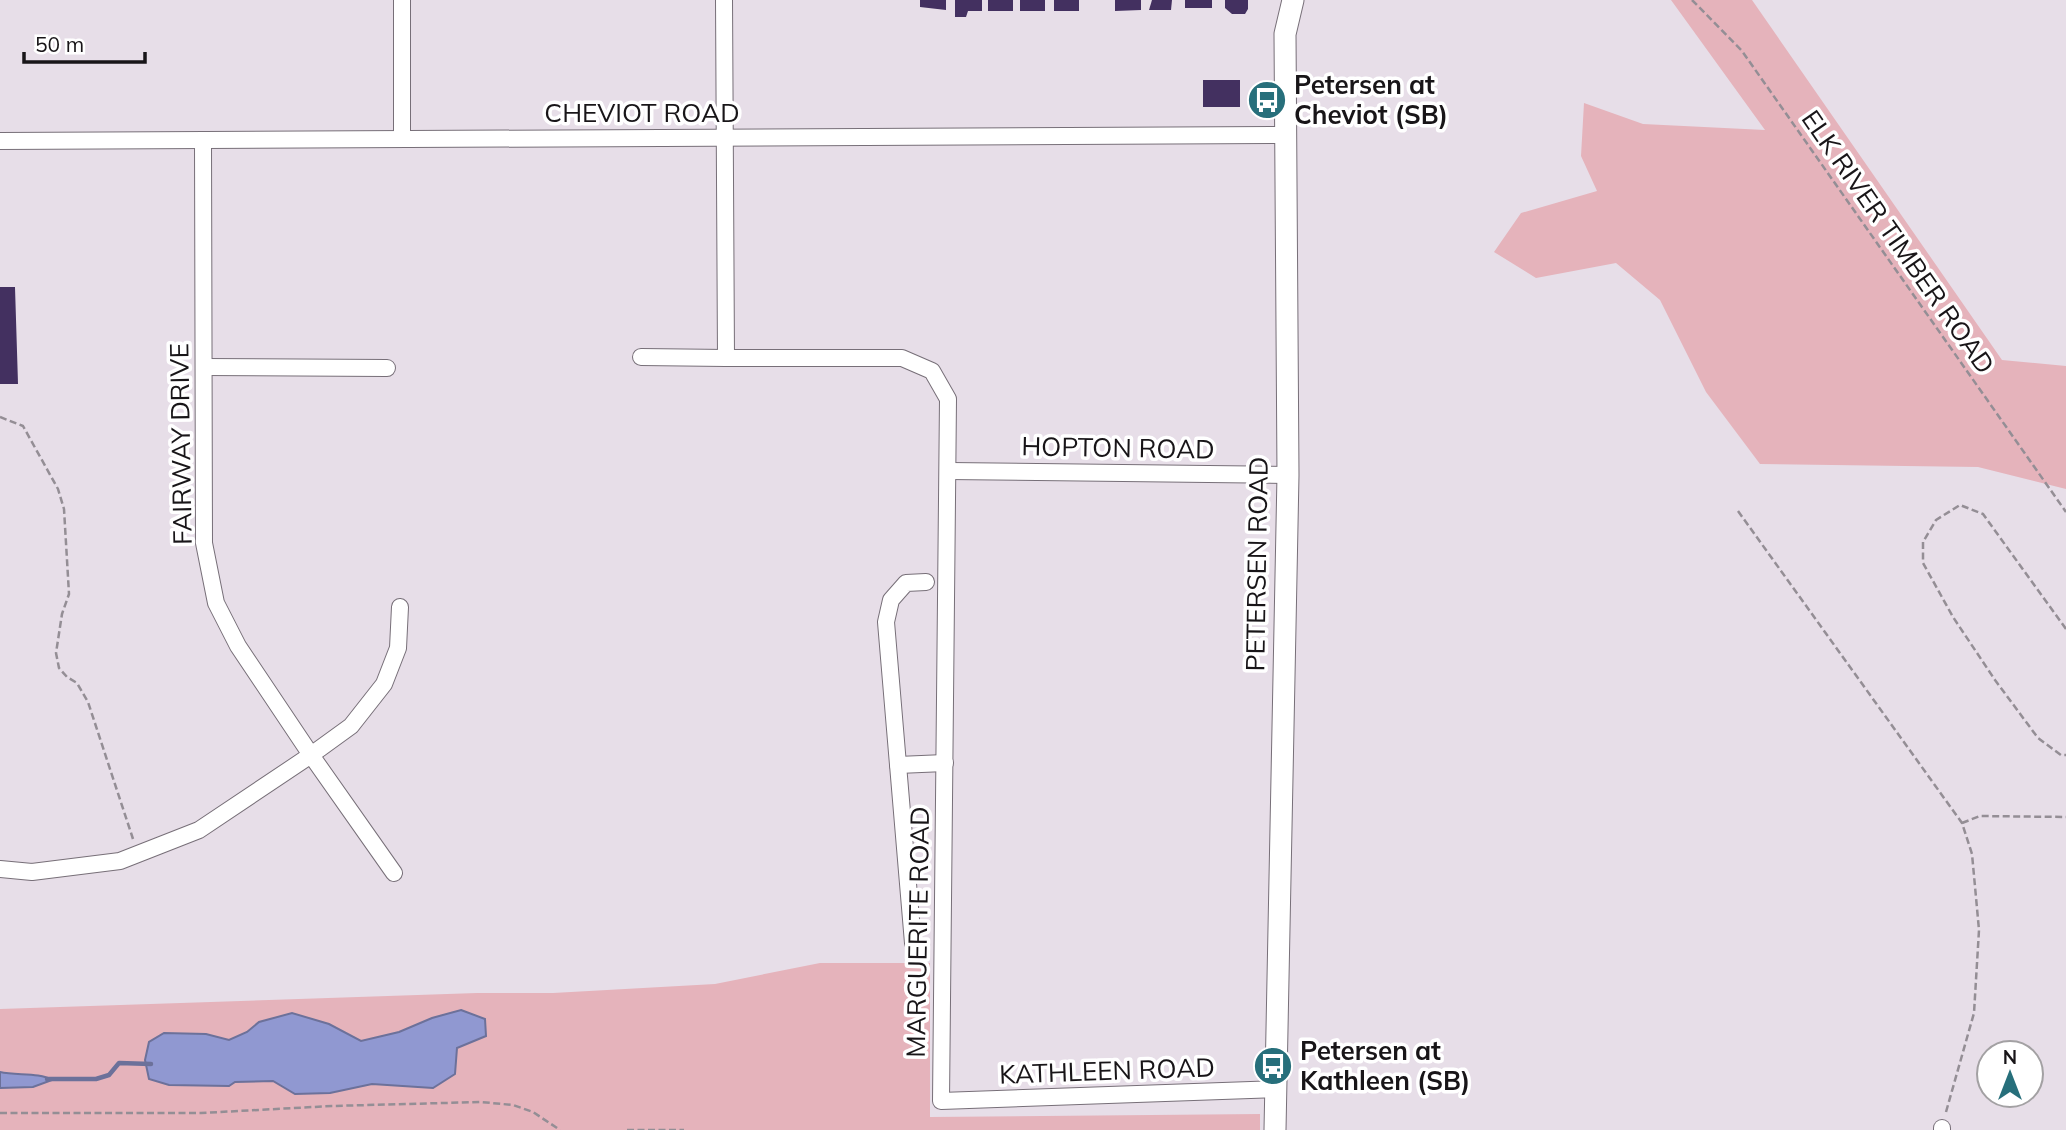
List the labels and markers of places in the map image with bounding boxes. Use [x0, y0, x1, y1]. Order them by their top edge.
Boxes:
place label: Petersen at Cheviot (SB) [1294, 68, 1448, 131]
bus stop icon: Petersen at Cheviot (SB) [1246, 79, 1288, 121]
place label: Petersen at Kathleen (SB) [1300, 1034, 1470, 1097]
bus stop icon: Petersen at Kathleen (SB) [1252, 1045, 1294, 1087]

